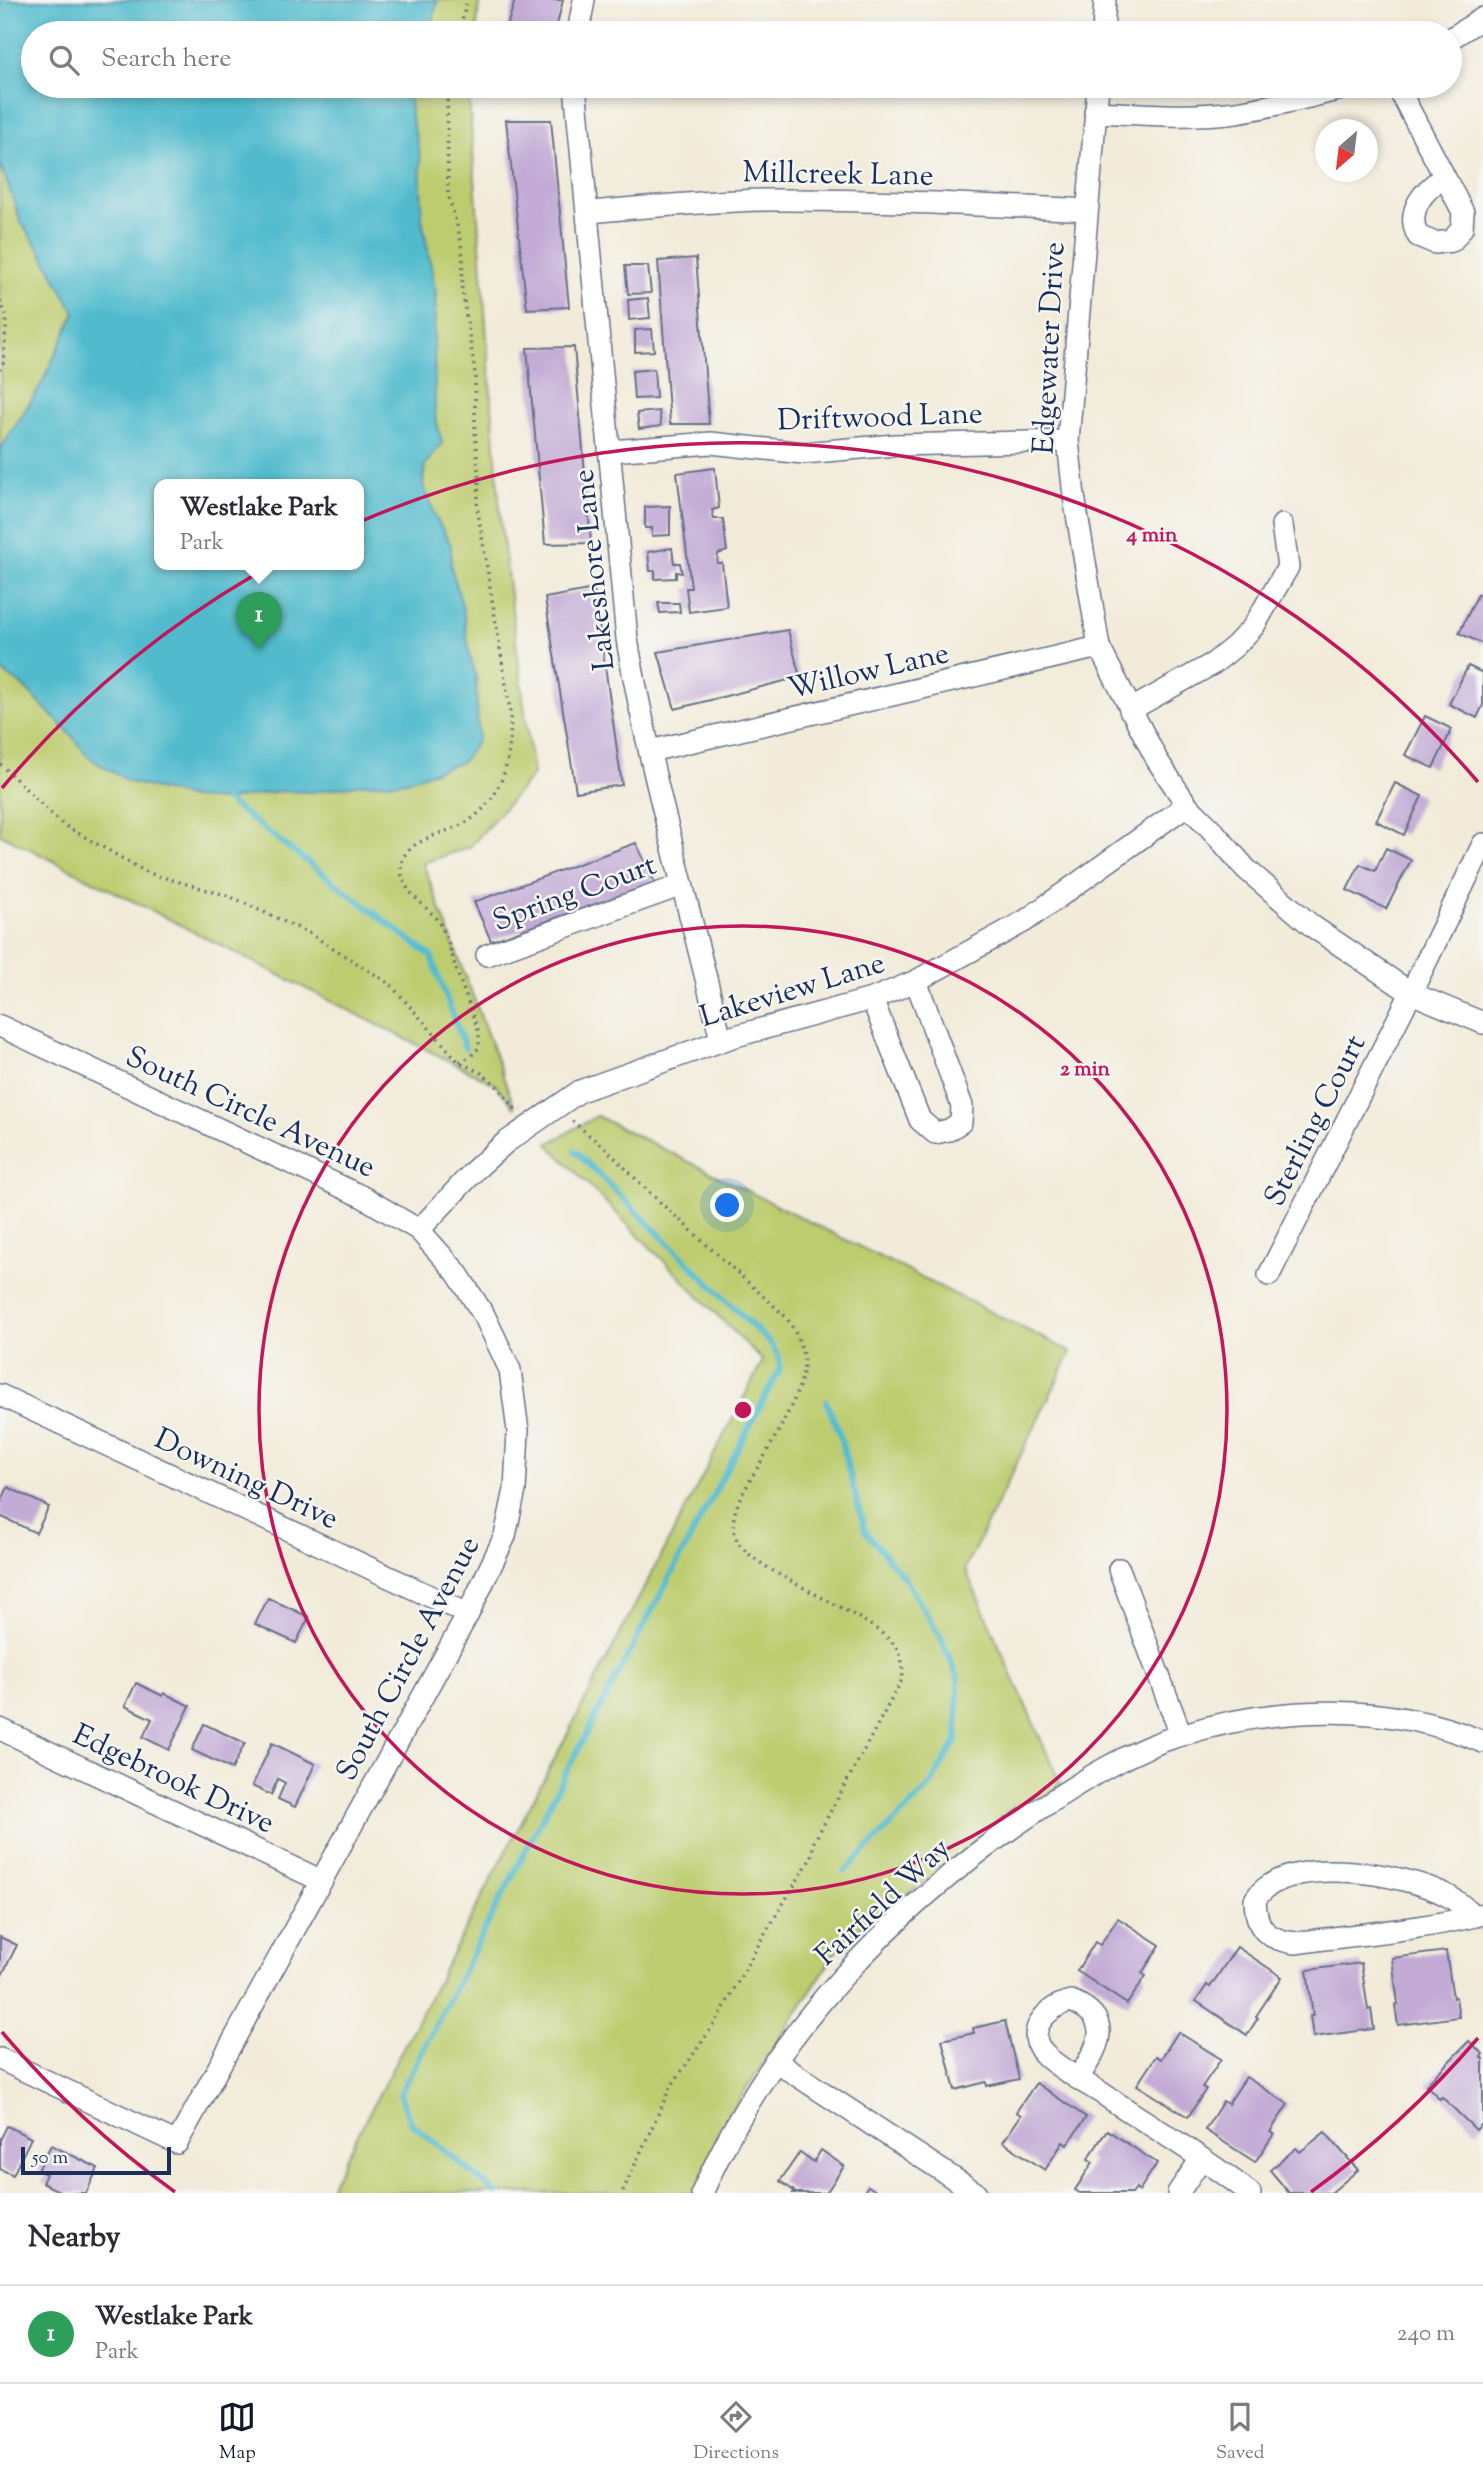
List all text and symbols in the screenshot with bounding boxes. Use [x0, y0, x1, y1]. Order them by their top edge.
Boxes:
search box [21, 21, 1462, 98]
icon: search [45, 41, 83, 79]
text: Search here [101, 41, 231, 78]
north arrow [1315, 119, 1378, 182]
street label: Millcreek Lane [742, 152, 934, 199]
street label: Edgewater Drive [1023, 241, 1078, 456]
street label: Driftwood Lane [777, 393, 983, 444]
street label: Lakeshore Lane [564, 467, 627, 673]
popup [154, 479, 364, 570]
text: Westlake Park [180, 490, 338, 527]
text: 4 min [1126, 521, 1178, 551]
text: Park [180, 527, 224, 560]
pin: 1 [236, 592, 282, 650]
street label: Willow Lane [784, 633, 953, 712]
street label: Spring Court [487, 845, 663, 944]
street label: Lakeview Lane [695, 943, 890, 1040]
street label: Sterling Court [1255, 1028, 1378, 1214]
street label: South Circle Avenue [118, 1036, 382, 1190]
text: 2 min [1060, 1055, 1111, 1085]
your location [710, 1188, 744, 1222]
centre of rings [731, 1398, 755, 1422]
street label: Downing Drive [147, 1419, 345, 1542]
street label: South Circle Avenue [327, 1529, 492, 1789]
street label: Edgebrook Drive [65, 1715, 281, 1846]
street label: Fairfield Way [806, 1829, 961, 1977]
scale bar [21, 2144, 172, 2176]
text: 50 m [32, 2145, 68, 2172]
text: Nearby [28, 2217, 120, 2260]
text: Westlake Park [95, 2299, 253, 2336]
text: 1 [47, 2318, 55, 2351]
text: 240 m [1397, 2318, 1455, 2351]
text: Park [95, 2336, 139, 2369]
tab: Map [218, 2398, 256, 2467]
tab: Directions [693, 2398, 779, 2467]
tab: Saved [1216, 2398, 1265, 2467]

